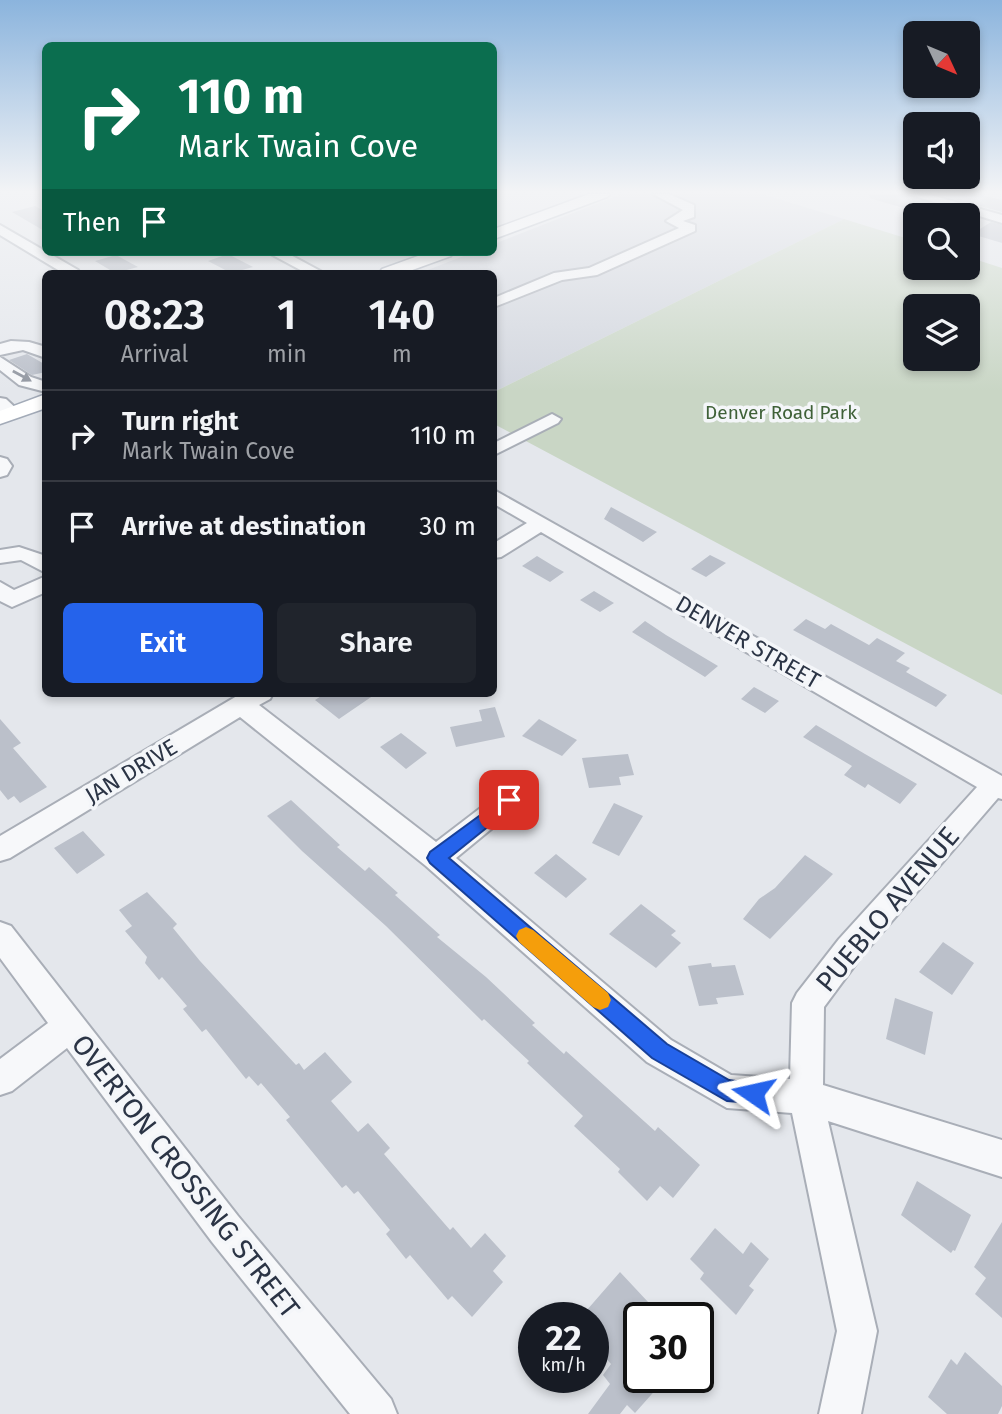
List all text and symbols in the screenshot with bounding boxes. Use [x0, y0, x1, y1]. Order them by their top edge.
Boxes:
north arrow [903, 21, 980, 98]
map controls [903, 21, 980, 371]
text: 110 m [178, 67, 304, 126]
icon: right [63, 70, 154, 161]
button: sound [903, 112, 980, 189]
text: Mark Twain Cove [178, 127, 418, 165]
icon: arrive [135, 203, 173, 241]
button: search [903, 203, 980, 280]
text: Then [63, 207, 121, 238]
text: 08:23 [104, 290, 205, 340]
text: 1 [277, 290, 296, 340]
text: 140 [368, 290, 435, 340]
button: layers [903, 294, 980, 371]
text: Arrival [121, 340, 188, 368]
text: min [267, 340, 307, 368]
text: m [392, 340, 412, 368]
one-way arrow [12, 371, 32, 382]
park label: Denver Road Park [705, 401, 857, 424]
text: Turn right [122, 406, 239, 437]
icon: right [63, 417, 101, 455]
text: 110 m [410, 420, 476, 451]
text: Mark Twain Cove [122, 437, 295, 465]
icon: arrive [63, 508, 101, 546]
text: Arrive at destination [122, 511, 366, 542]
text: 30 m [419, 511, 476, 542]
street label: DENVER STREET [671, 589, 825, 695]
button: Exit [63, 603, 263, 683]
button: Share [277, 603, 476, 683]
street label: JAN DRIVE [80, 733, 182, 809]
pin [479, 770, 539, 830]
icon: arrive [490, 781, 528, 819]
street label: PUEBLO AVENUE [809, 820, 966, 999]
street label: OVERTON CROSSING STREET [65, 1028, 307, 1325]
position arrow [716, 1056, 790, 1130]
speed limit sign: 30 [623, 1302, 714, 1393]
text: 22 [545, 1317, 582, 1359]
text: km/h [541, 1354, 586, 1376]

